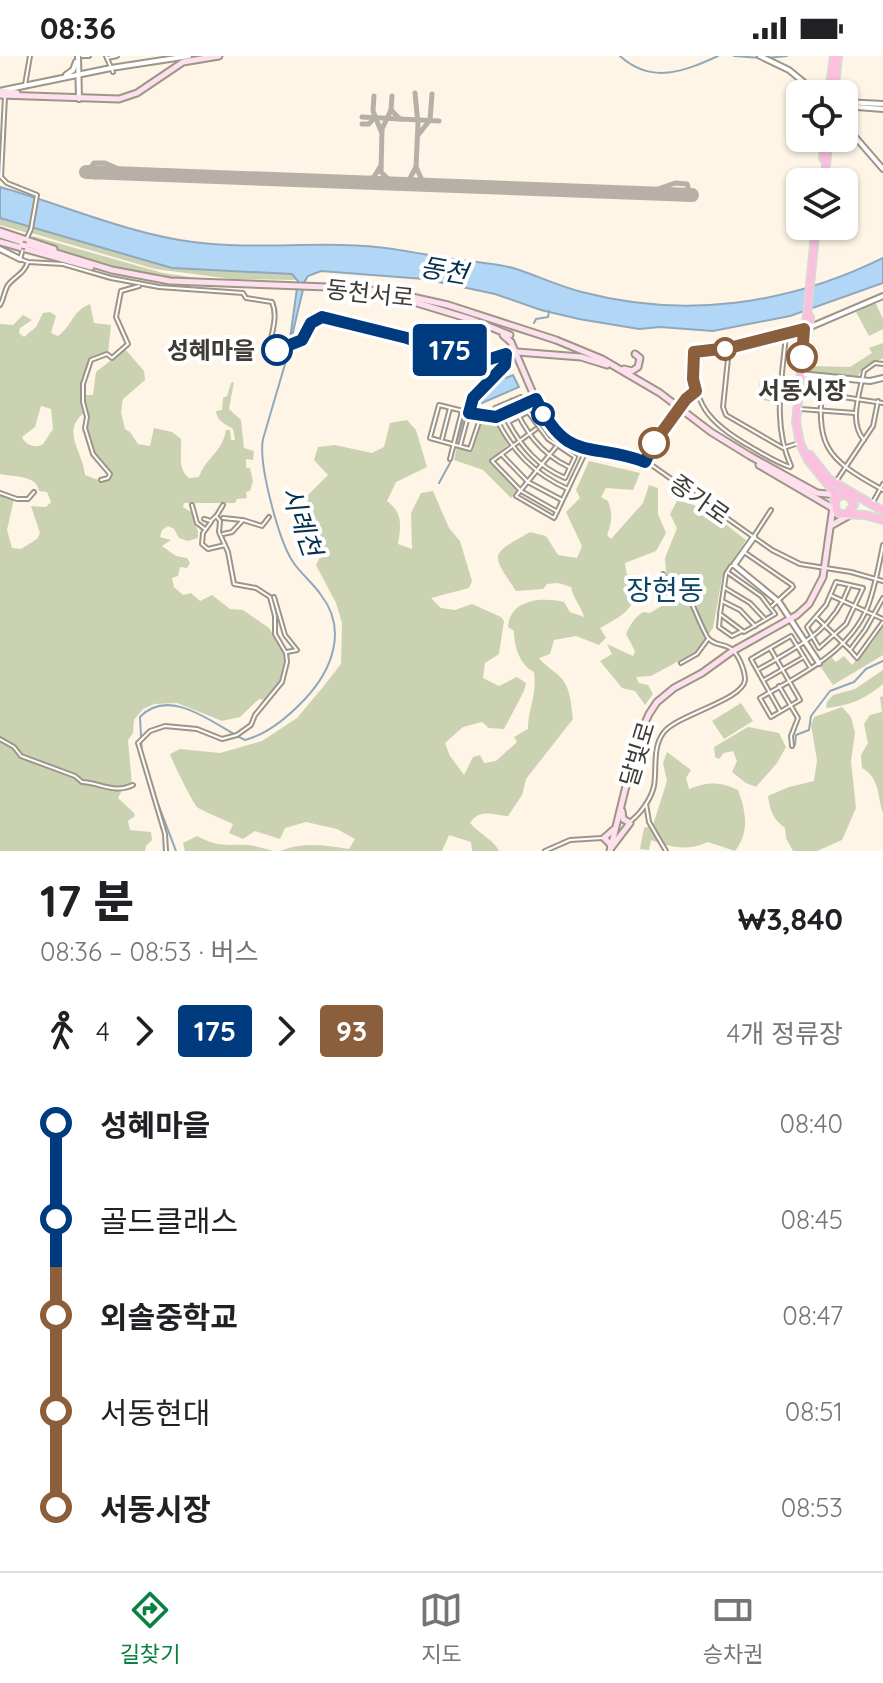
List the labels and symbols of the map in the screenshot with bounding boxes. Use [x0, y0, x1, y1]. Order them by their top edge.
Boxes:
water label: 동천 [418, 250, 473, 291]
street label: 동천서로 [325, 273, 415, 313]
line badge: 175 [404, 324, 496, 376]
place label: 성혜마을 [167, 335, 255, 365]
marker: 성혜마을 [262, 335, 292, 365]
unlabelled marker [714, 338, 736, 360]
marker: 서동시장 [787, 342, 817, 372]
place label: 서동시장 [758, 375, 846, 405]
unlabelled marker [532, 403, 554, 425]
unlabelled marker [639, 428, 669, 458]
street label: 종가로 [664, 468, 736, 530]
water label: 시례천 [275, 482, 330, 563]
district label: 장현동 [626, 572, 704, 607]
street label: 달빛로 [613, 718, 661, 790]

